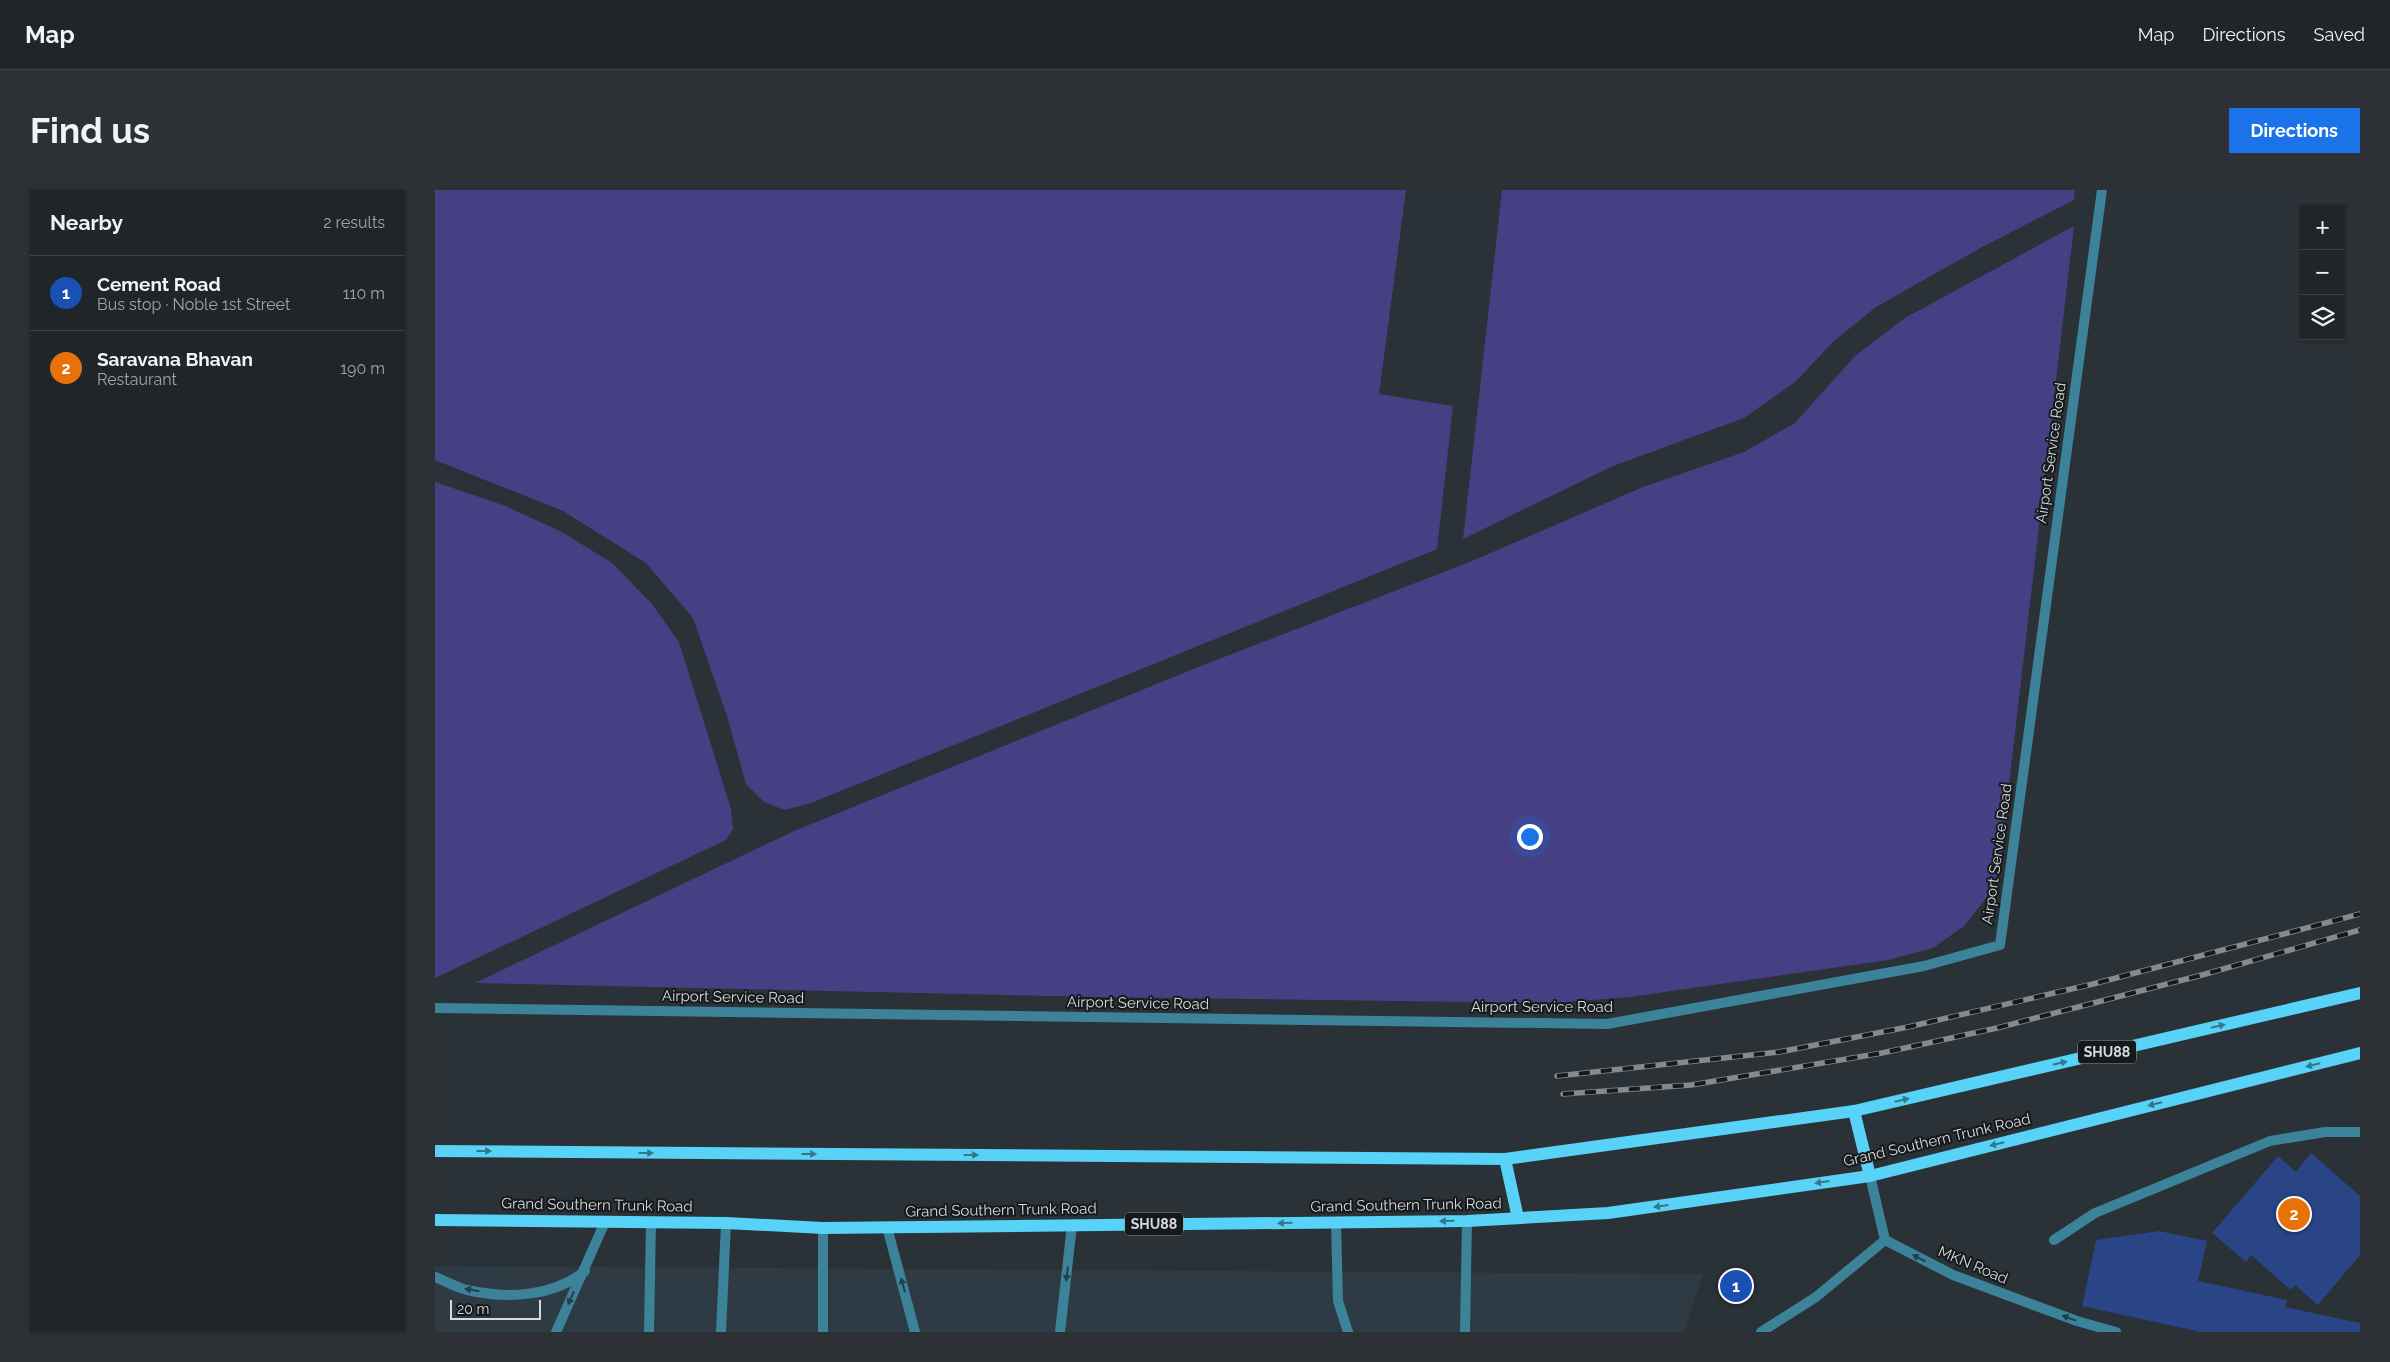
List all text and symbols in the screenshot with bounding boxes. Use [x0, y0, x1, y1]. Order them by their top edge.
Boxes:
text: Map [25, 20, 75, 49]
text: Map [2138, 24, 2174, 45]
text: Directions [2202, 24, 2286, 45]
text: Saved [2314, 24, 2365, 45]
button: Directions [2229, 108, 2360, 153]
text: Find us [30, 110, 150, 151]
map controls [2300, 205, 2345, 340]
button: + [2300, 205, 2345, 250]
text: Nearby [50, 210, 123, 235]
text: 2 results [323, 213, 385, 232]
button: − [2300, 250, 2345, 295]
text: Cement Road [97, 273, 221, 295]
text: 1 [62, 284, 70, 303]
text: 110 m [343, 284, 385, 303]
text: Bus stop · Noble 1st Street [97, 295, 290, 314]
button: layers [2300, 295, 2345, 340]
text: Saravana Bhavan [97, 348, 253, 370]
text: 2 [61, 359, 71, 378]
text: 190 m [340, 359, 385, 378]
text: Restaurant [97, 370, 177, 389]
street label: Airport Service Road [2032, 381, 2070, 525]
street label: Airport Service Road [1978, 782, 2016, 926]
your location [1517, 824, 1543, 850]
street label: Airport Service Road [662, 987, 804, 1007]
street label: Airport Service Road [1067, 993, 1209, 1013]
street label: Airport Service Road [1471, 998, 1613, 1016]
one-way arrow [2211, 1022, 2226, 1030]
road number: SHU88 [2078, 1040, 2136, 1064]
one-way arrow [2052, 1059, 2067, 1067]
one-way arrow [2305, 1061, 2320, 1069]
one-way arrow [1894, 1096, 1909, 1104]
one-way arrow [2148, 1100, 2163, 1108]
street label: Grand Southern Trunk Road [1842, 1110, 2032, 1170]
one-way arrow [1990, 1140, 2005, 1148]
one-way arrow [476, 1148, 492, 1156]
one-way arrow [638, 1149, 654, 1157]
one-way arrow [801, 1150, 817, 1158]
one-way arrow [963, 1151, 979, 1159]
one-way arrow [1814, 1179, 1830, 1187]
street label: Grand Southern Trunk Road [501, 1194, 693, 1216]
street label: Grand Southern Trunk Road [1310, 1194, 1502, 1216]
pin: 2 [2278, 1195, 2310, 1233]
street label: Grand Southern Trunk Road [905, 1199, 1097, 1221]
one-way arrow [1653, 1202, 1669, 1210]
road number: SHU88 [1125, 1212, 1183, 1236]
one-way arrow [1439, 1218, 1455, 1226]
one-way arrow [1276, 1219, 1292, 1227]
street label: MKN Road [1935, 1242, 2011, 1288]
one-way arrow [1911, 1254, 1926, 1262]
one-way arrow [1063, 1266, 1071, 1282]
pin: 1 [1720, 1267, 1752, 1305]
one-way arrow [898, 1277, 906, 1292]
one-way arrow [464, 1285, 480, 1293]
one-way arrow [567, 1291, 575, 1305]
scale bar [450, 1297, 541, 1320]
text: 20 m [457, 1301, 489, 1317]
one-way arrow [2061, 1314, 2076, 1322]

